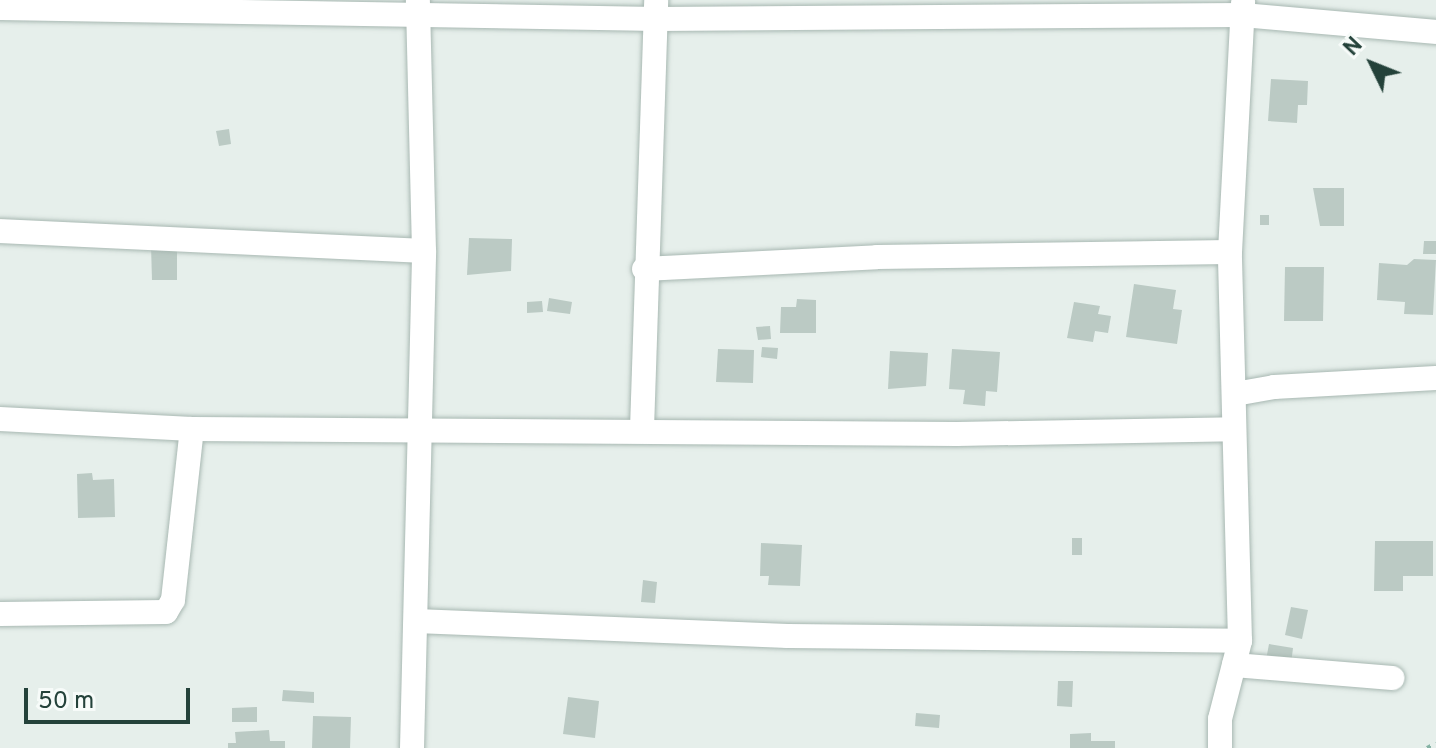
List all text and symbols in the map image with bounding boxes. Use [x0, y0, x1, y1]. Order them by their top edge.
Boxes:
north arrow [1332, 24, 1412, 104]
text: N [1339, 32, 1369, 62]
scale bar [28, 672, 194, 722]
text: 50 m [38, 687, 94, 717]

